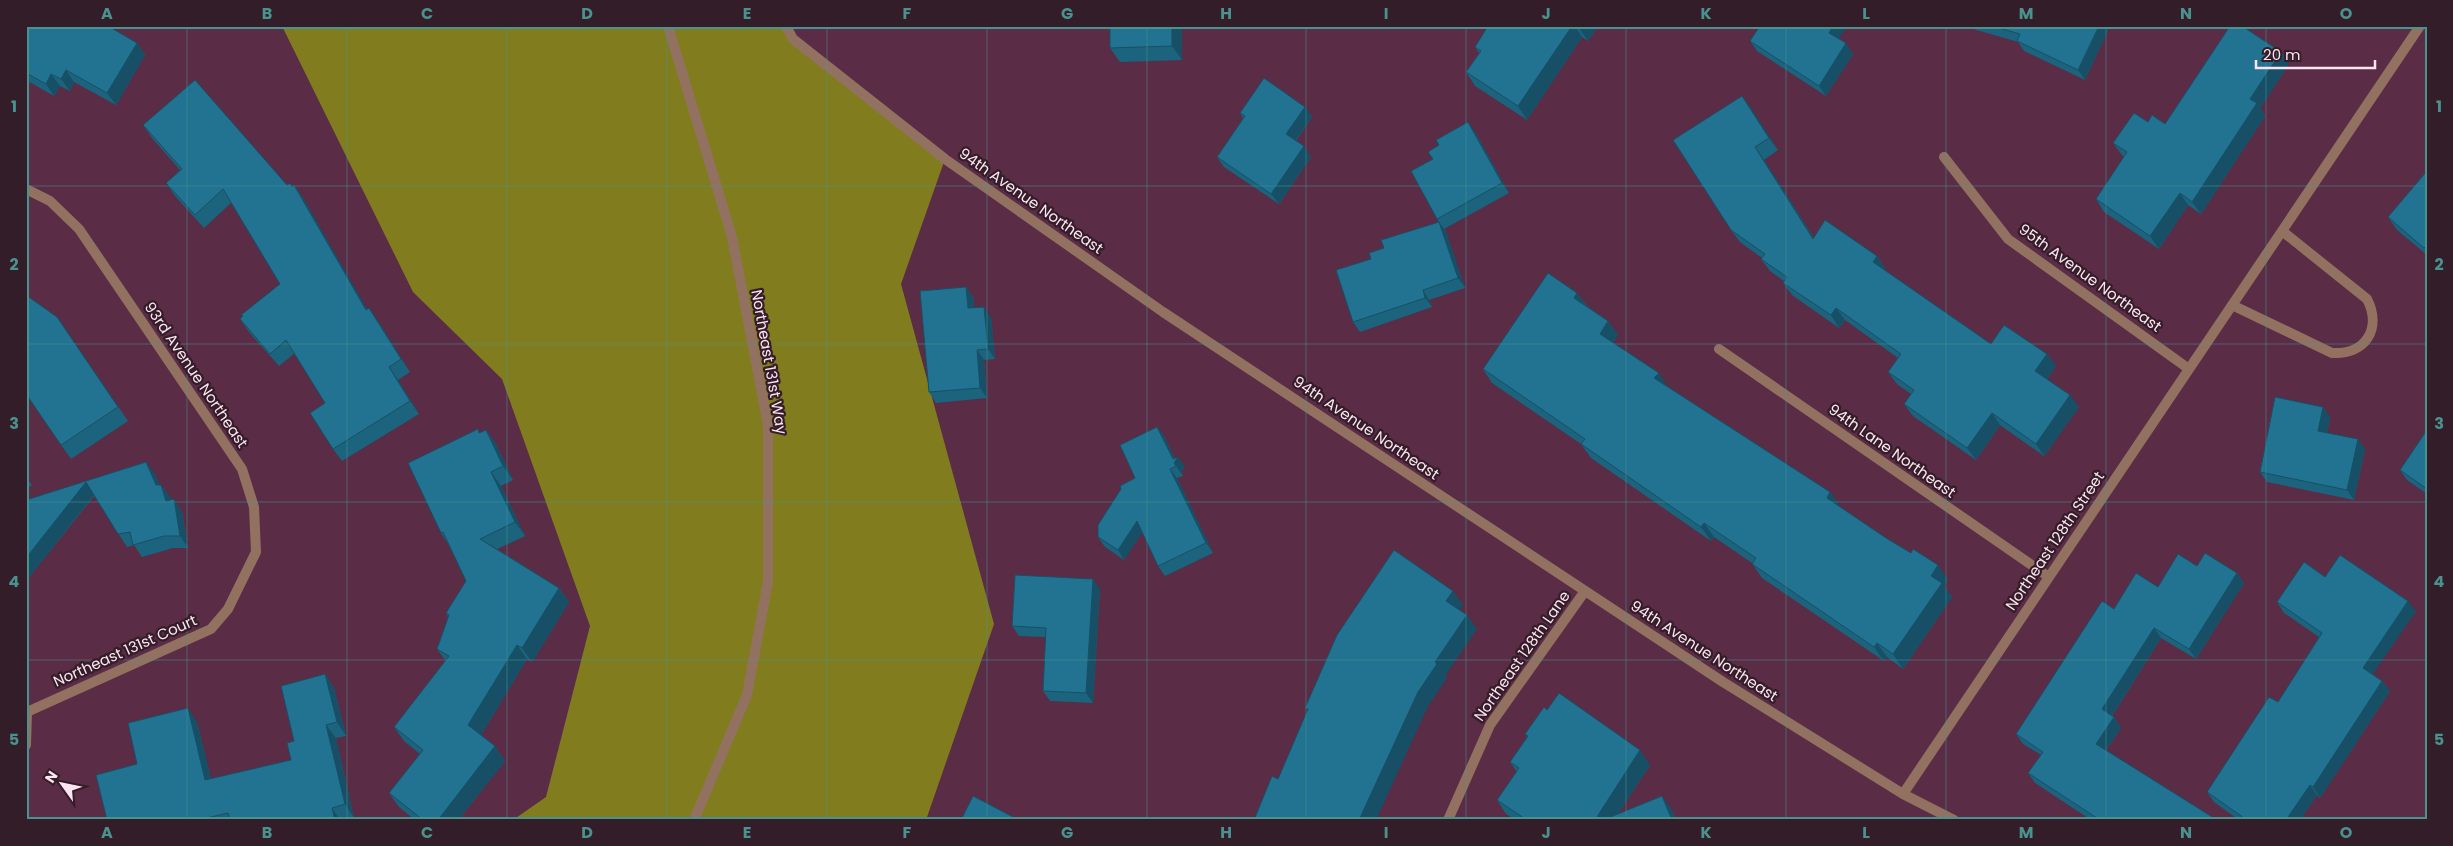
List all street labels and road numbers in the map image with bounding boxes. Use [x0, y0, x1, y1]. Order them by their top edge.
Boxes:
street label: 94th Avenue Northeast [955, 143, 1108, 258]
street label: 95th Avenue Northeast [2015, 219, 2166, 337]
street label: Northeast 131st Way [746, 288, 793, 436]
street label: 93rd Avenue Northeast [140, 298, 253, 452]
street label: 94th Avenue Northeast [1289, 371, 1443, 484]
street label: 94th Lane Northeast [1824, 399, 1960, 503]
street label: Northeast 128th Street [2000, 467, 2109, 614]
street label: Northeast 128th Lane [1469, 586, 1575, 725]
street label: 94th Avenue Northeast [1627, 595, 1782, 706]
street label: Northeast 131st Court [50, 609, 200, 692]

